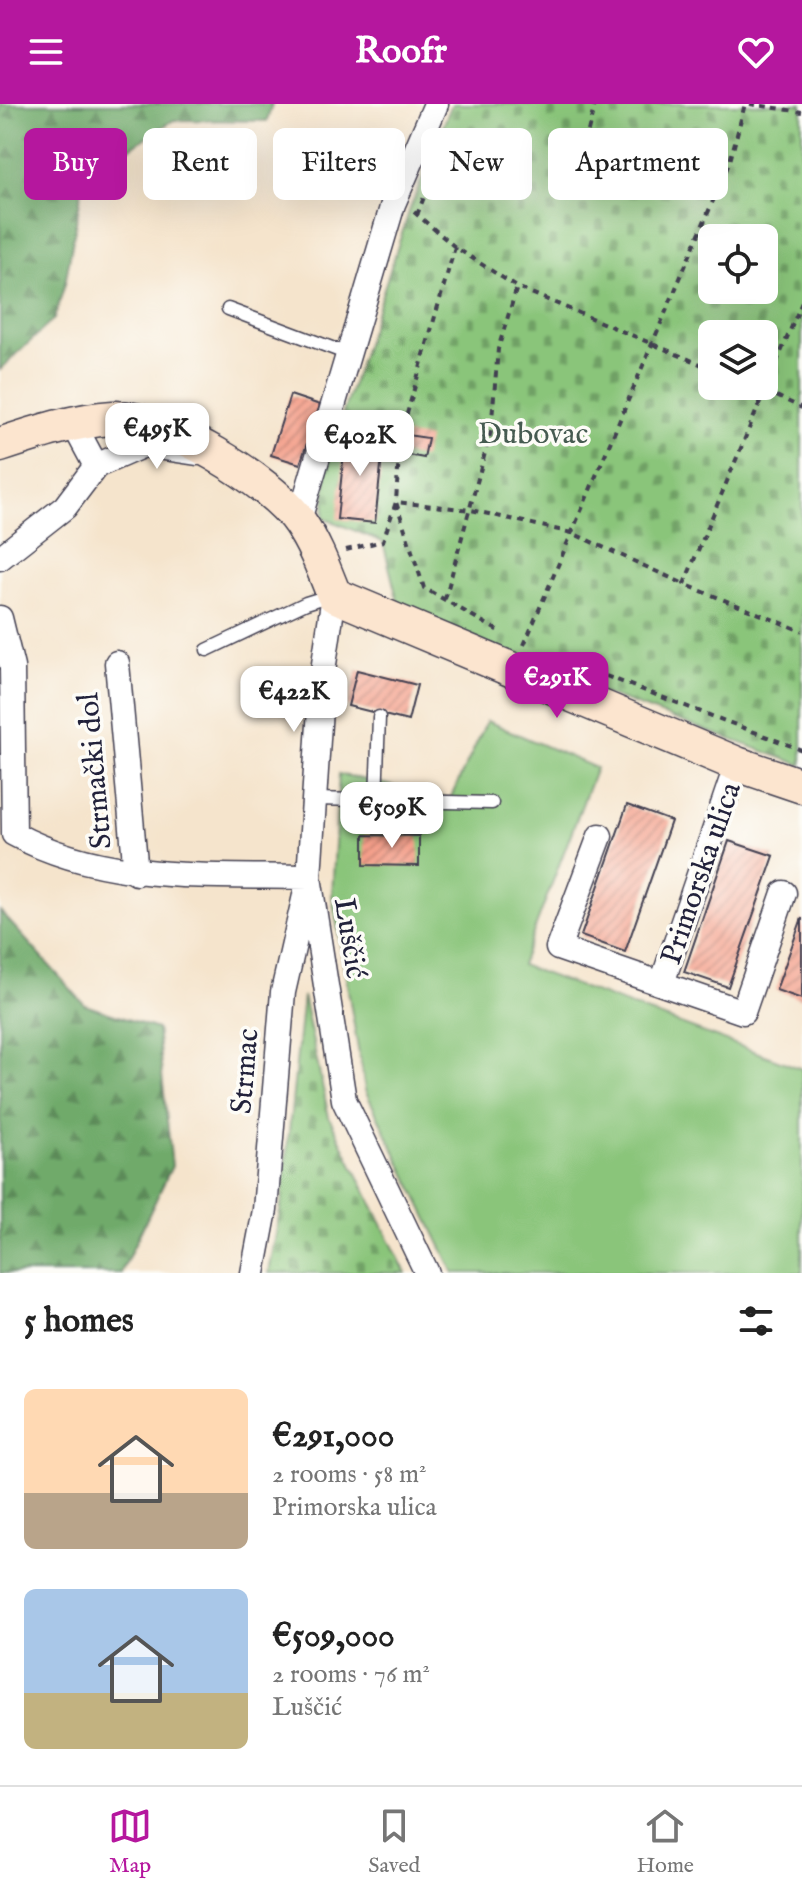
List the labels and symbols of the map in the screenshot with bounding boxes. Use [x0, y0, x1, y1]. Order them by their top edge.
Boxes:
pin: €495K [101, 403, 213, 471]
pin: €402K [304, 410, 416, 478]
park label: Dubovac [478, 416, 588, 454]
pin: €291K [501, 652, 613, 720]
pin: €422K [238, 666, 350, 734]
street label: Strmački dol [70, 690, 122, 850]
street label: Primorska ulica [653, 778, 751, 970]
pin: €509K [336, 782, 448, 850]
street label: Luščić [324, 895, 374, 981]
street label: Strmac [223, 1027, 269, 1116]

